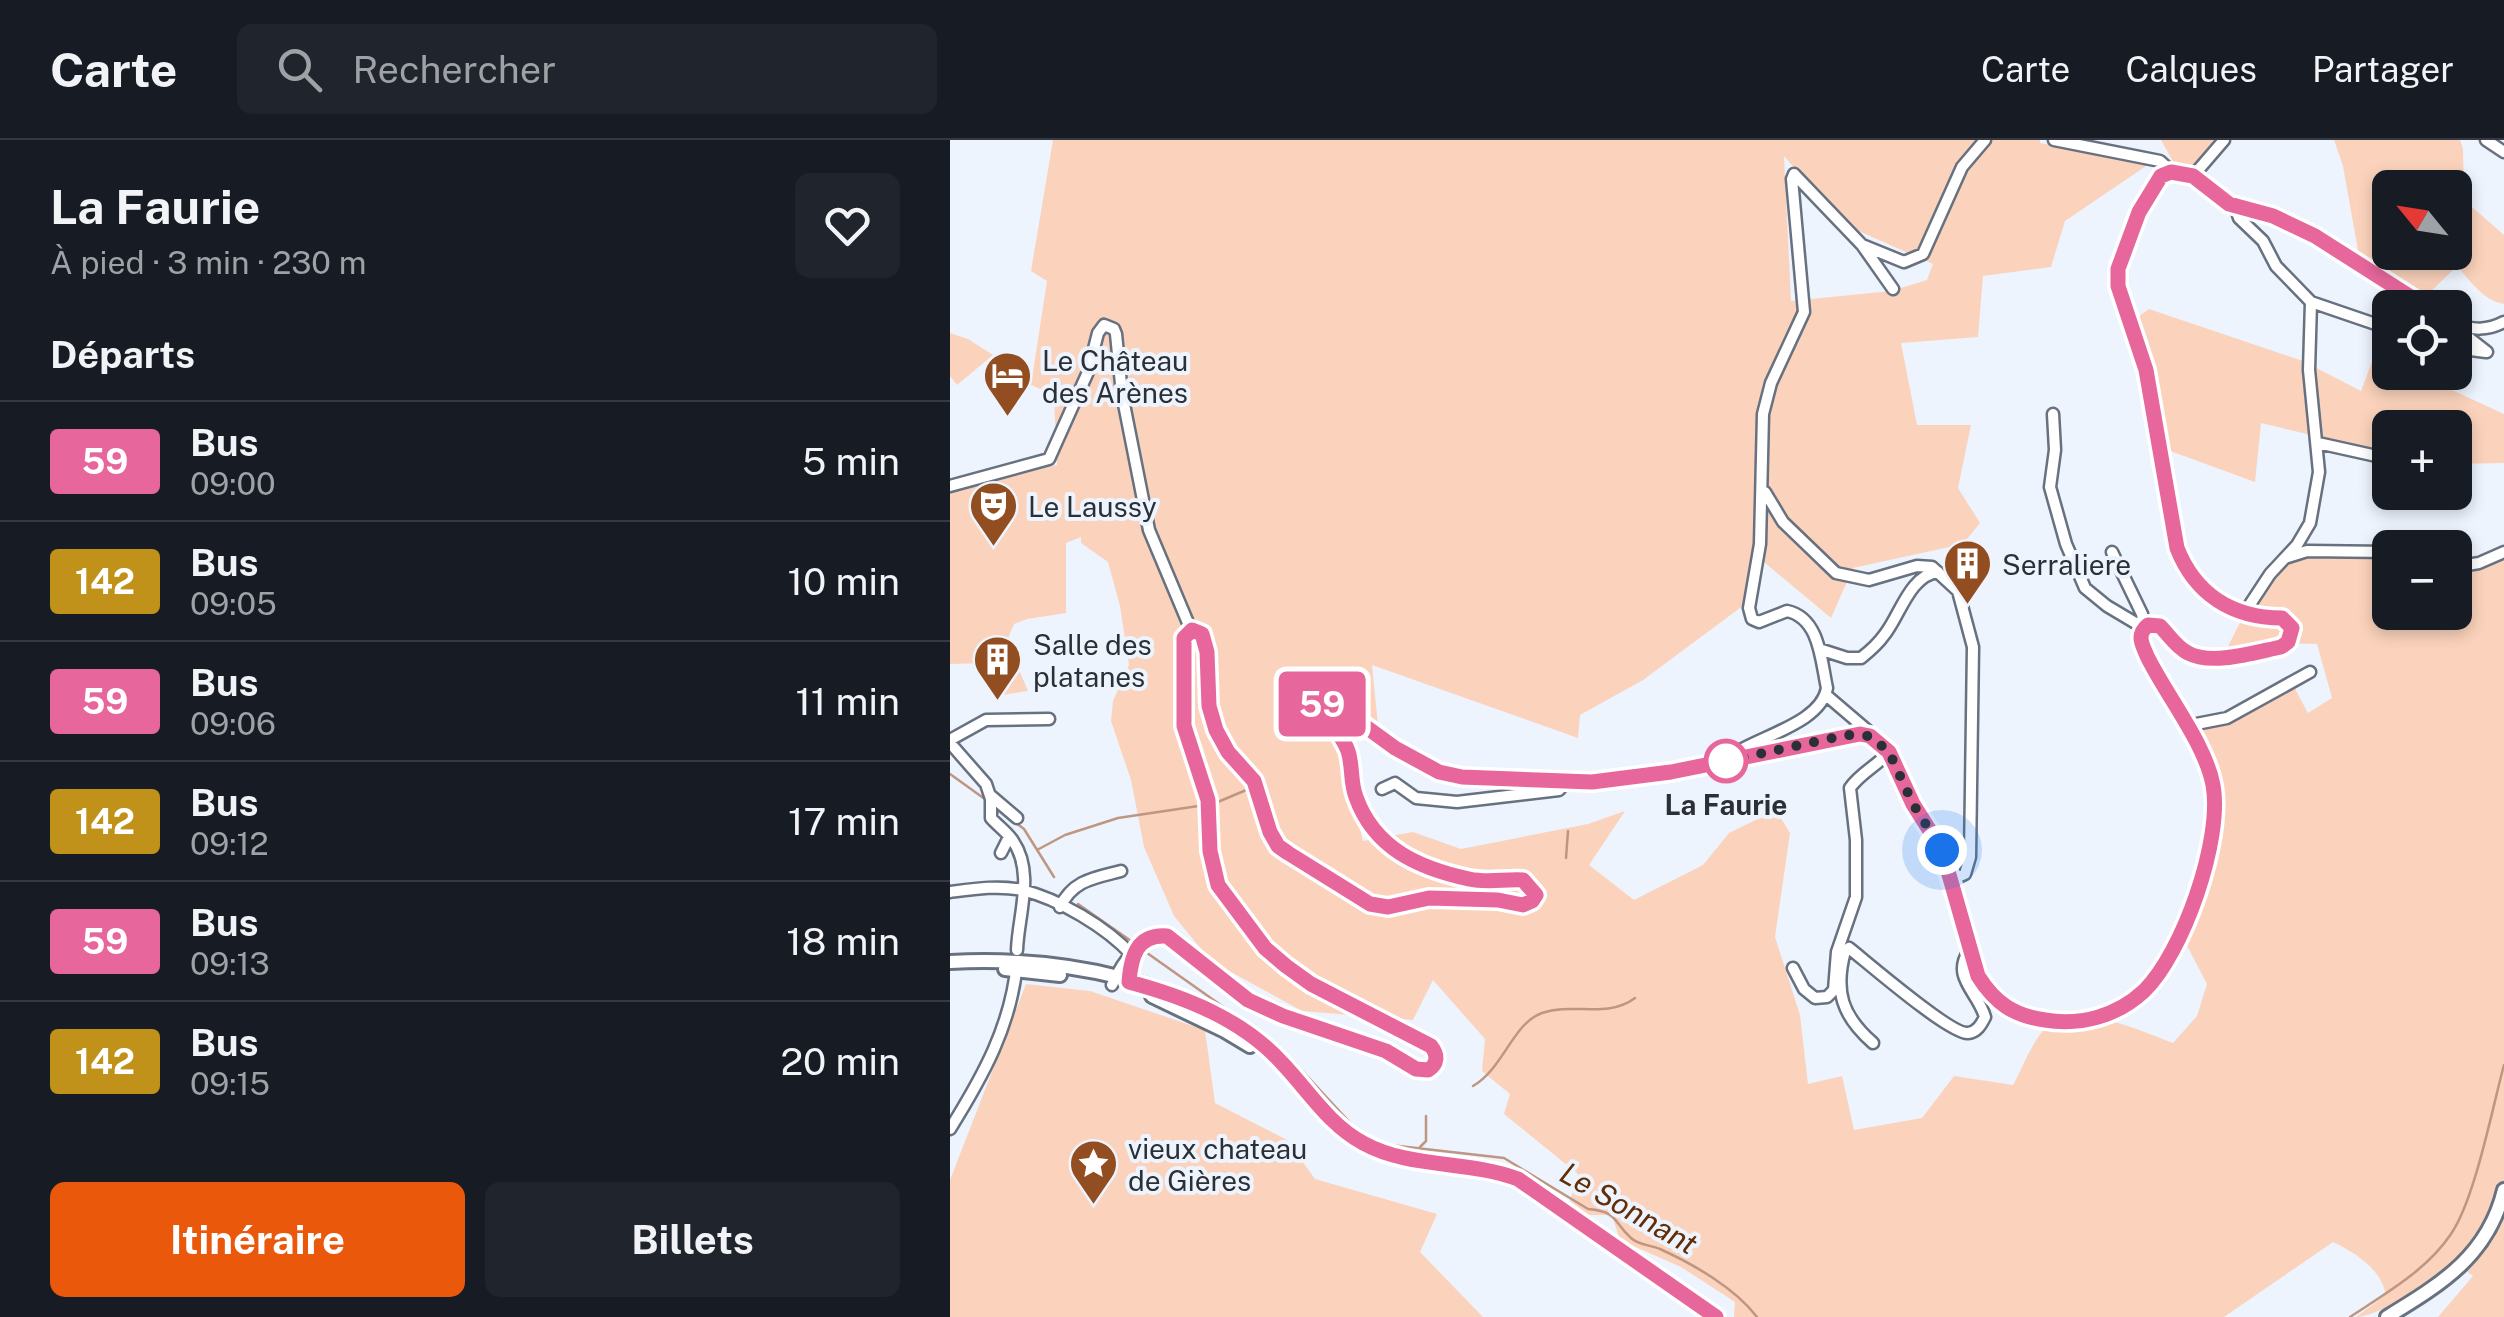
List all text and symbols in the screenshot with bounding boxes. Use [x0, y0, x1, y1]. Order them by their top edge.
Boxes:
search box [237, 24, 937, 114]
text: Carte [50, 41, 177, 98]
icon: search [272, 42, 327, 97]
text: Rechercher [352, 47, 556, 92]
text: Carte [1981, 49, 2070, 90]
text: Calques [2125, 49, 2257, 90]
text: Partager [2312, 49, 2454, 90]
north arrow [2372, 170, 2472, 270]
map controls [2372, 170, 2472, 630]
button: heart [795, 173, 900, 278]
text: La Faurie [50, 178, 261, 235]
text: À pied · 3 min · 230 m [50, 244, 366, 281]
button: locate [2372, 290, 2472, 390]
text: Départs [50, 332, 195, 377]
place label: Le Château des Arènes [1042, 344, 1188, 409]
hotel icon: Le Château des Arènes [981, 350, 1033, 418]
button: + [2372, 410, 2472, 510]
text: Bus [190, 420, 259, 465]
text: 5 min [802, 439, 900, 484]
text: 59 [82, 441, 128, 482]
text: 09:00 [190, 465, 276, 502]
theatre icon: Le Laussy [967, 480, 1019, 548]
place label: Le Laussy [1028, 490, 1157, 523]
button: − [2372, 530, 2472, 630]
building icon: Serraliere [1941, 538, 1993, 606]
text: Bus [190, 540, 259, 585]
place label: Serraliere [2002, 548, 2131, 581]
text: 10 min [788, 559, 900, 604]
text: 142 [75, 561, 135, 602]
text: 09:05 [190, 585, 277, 622]
place label: Salle des platanes [1033, 628, 1152, 693]
building icon: Salle des platanes [972, 634, 1024, 702]
text: Bus [190, 660, 259, 705]
line badge: 59 [1277, 672, 1367, 736]
text: 11 min [795, 679, 900, 724]
text: 59 [82, 681, 128, 722]
text: 59 [1299, 684, 1345, 725]
text: 09:06 [190, 705, 276, 742]
marker: La Faurie [1705, 740, 1747, 782]
text: Bus [190, 780, 259, 825]
place label: La Faurie [1665, 788, 1787, 821]
text: 17 min [788, 799, 900, 844]
text: 142 [75, 801, 135, 842]
text: 09:12 [190, 825, 269, 862]
your location [1917, 825, 1967, 875]
text: Bus [190, 900, 259, 945]
text: 18 min [786, 919, 900, 964]
text: 59 [82, 921, 128, 962]
text: 09:13 [190, 945, 270, 982]
text: Bus [190, 1020, 259, 1065]
text: 20 min [780, 1039, 900, 1084]
text: 142 [75, 1041, 135, 1082]
text: 09:15 [190, 1065, 270, 1102]
place label: vieux chateau de Gières [1128, 1132, 1307, 1197]
place icon: vieux chateau de Gières [1067, 1138, 1119, 1206]
water label: Le Sonnant [1554, 1154, 1704, 1262]
button: Itinéraire [50, 1182, 465, 1297]
button: Billets [485, 1182, 900, 1297]

